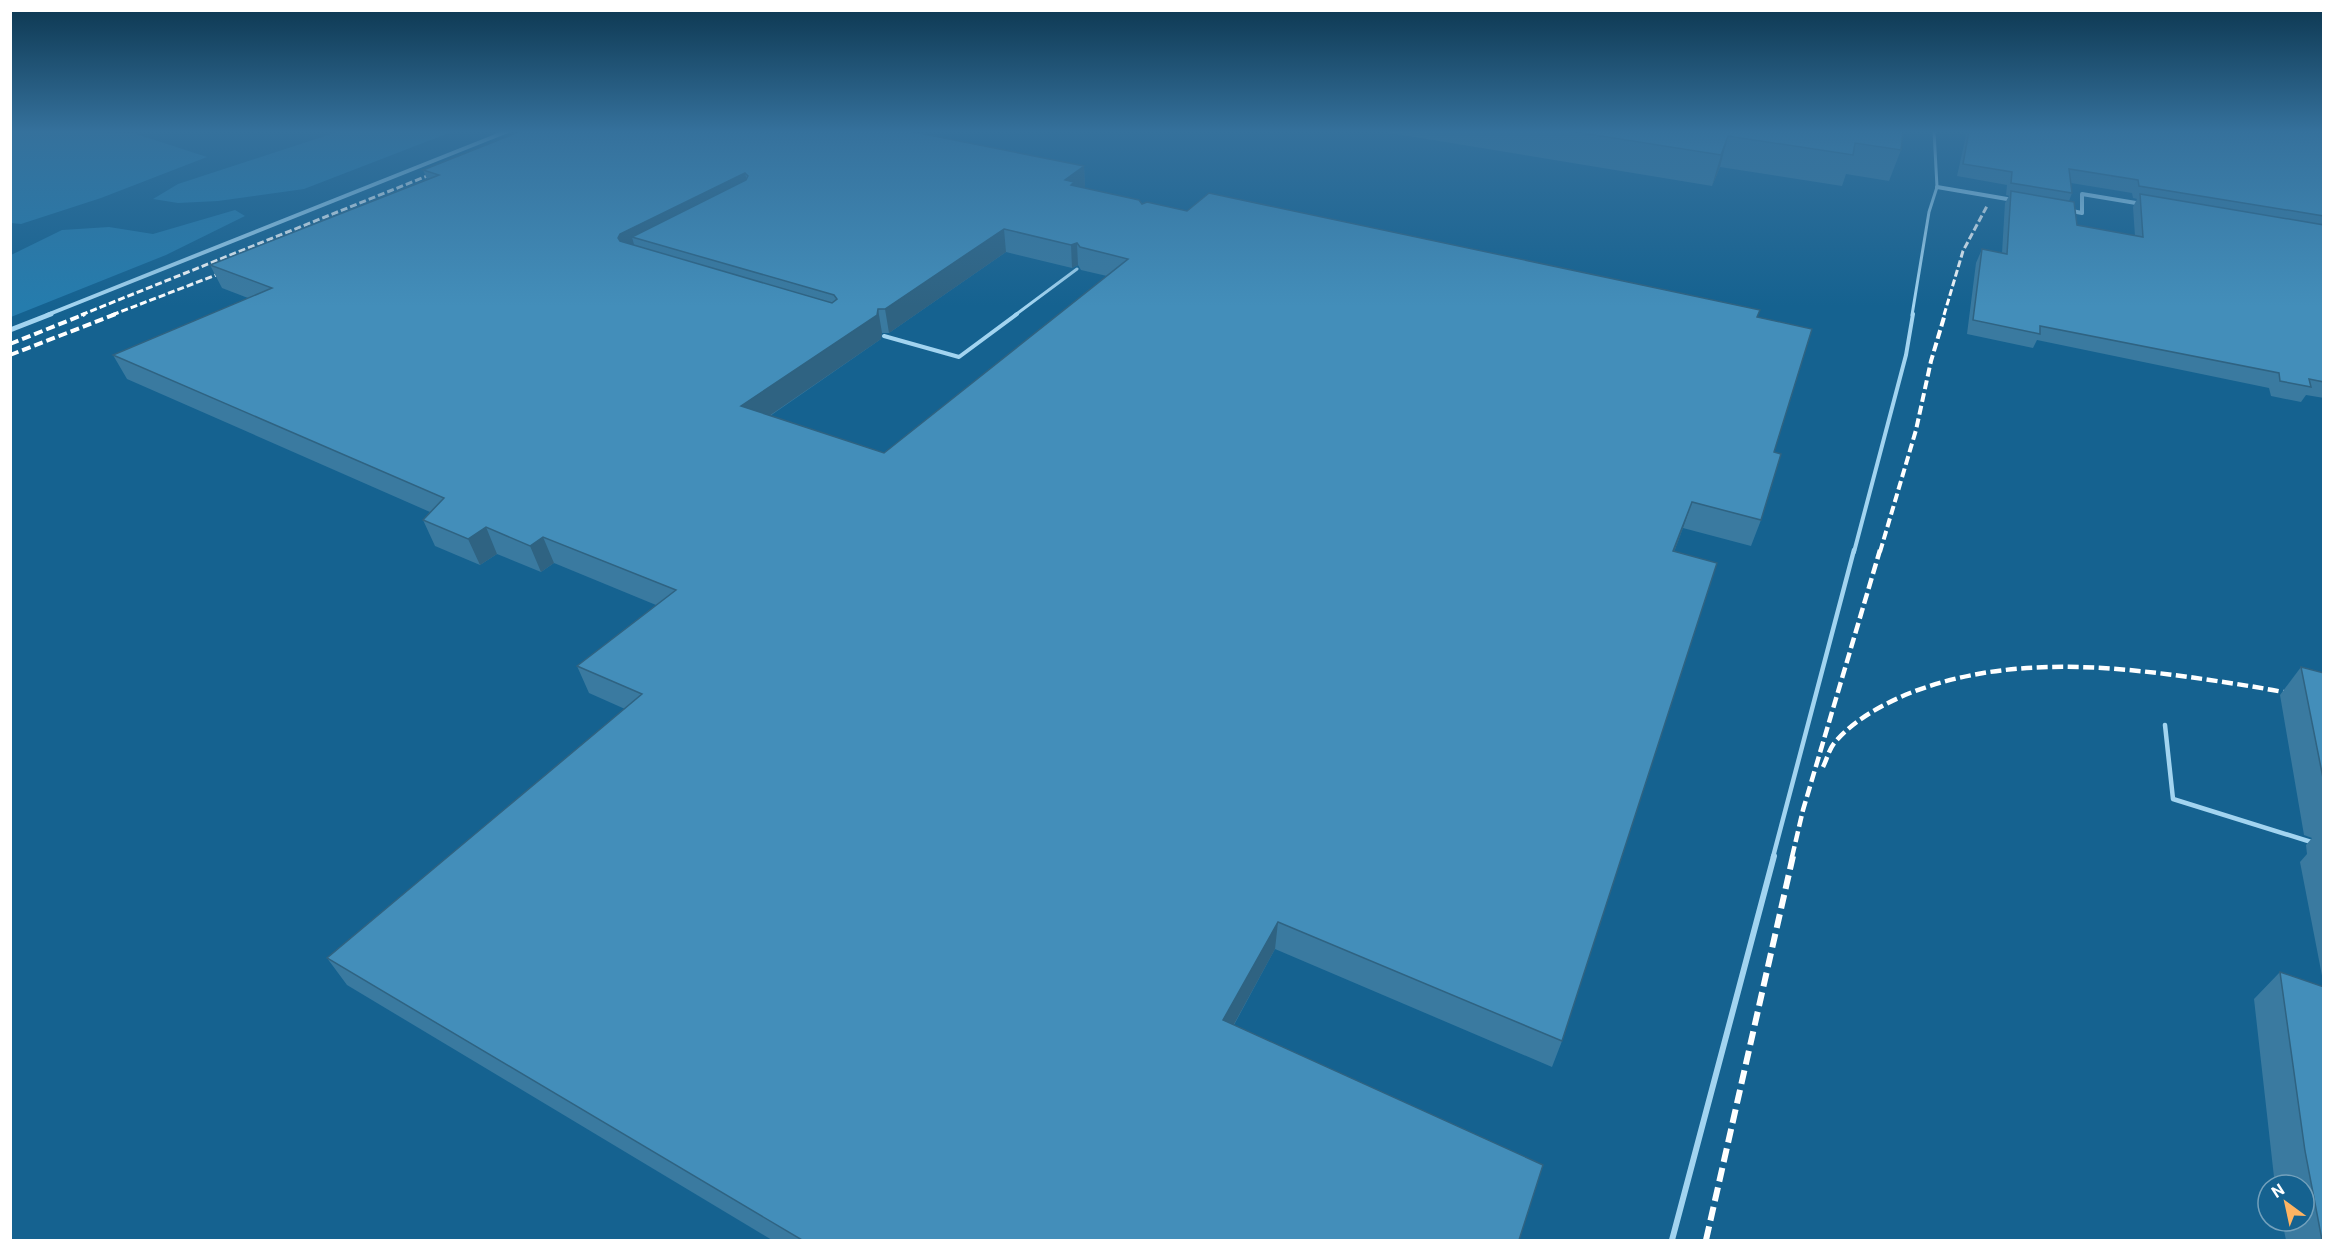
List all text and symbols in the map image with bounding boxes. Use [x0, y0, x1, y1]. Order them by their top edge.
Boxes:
north arrow [2256, 1173, 2316, 1233]
text: N [2268, 1180, 2288, 1202]

